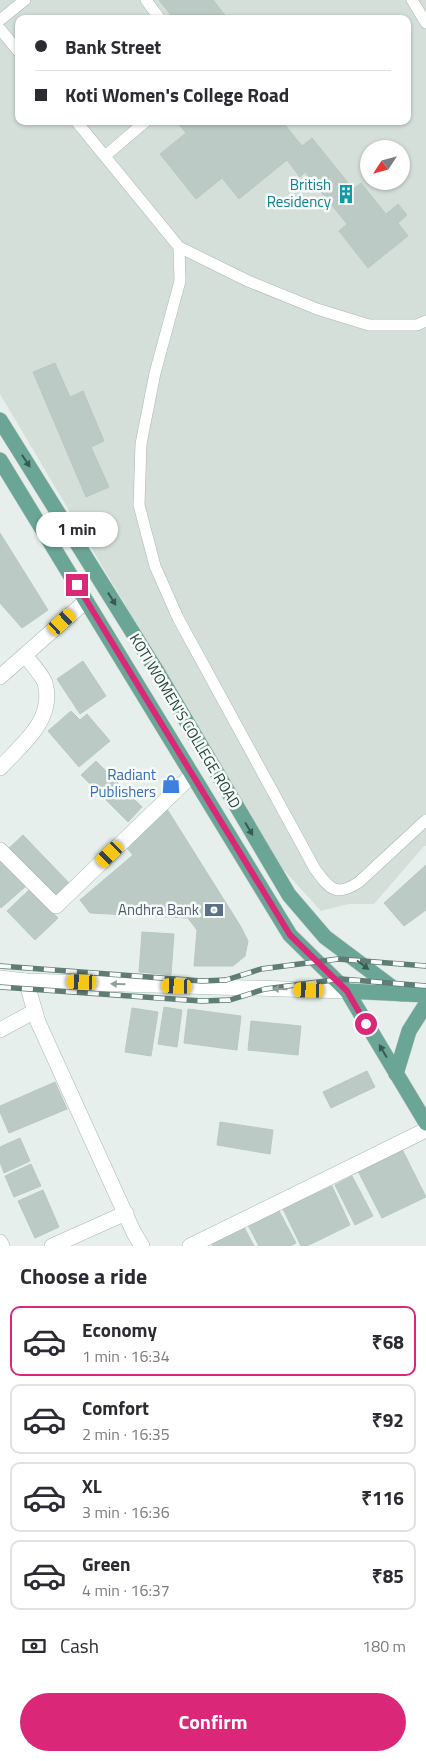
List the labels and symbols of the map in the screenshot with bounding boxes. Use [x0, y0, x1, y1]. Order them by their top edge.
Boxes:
north arrow [360, 140, 410, 190]
place label: British Residency [267, 173, 331, 213]
building icon: British Residency [335, 183, 357, 205]
one-way arrow [21, 455, 31, 468]
callout: 1 min [36, 512, 118, 548]
route end [66, 574, 88, 596]
one-way arrow [108, 592, 117, 606]
car [45, 606, 78, 638]
street label: KOTI WOMEN'S COLLEGE ROAD [124, 629, 247, 813]
place label: Radiant Publishers [90, 763, 157, 803]
shop icon: Radiant Publishers [160, 773, 182, 795]
one-way arrow [245, 822, 254, 835]
car [93, 838, 126, 870]
place label: Andhra Bank [118, 898, 199, 921]
bank icon: Andhra Bank [203, 899, 225, 921]
one-way arrow [356, 960, 369, 971]
car [66, 974, 97, 990]
car [161, 978, 192, 994]
one-way arrow [110, 979, 126, 987]
car [293, 982, 324, 998]
one-way arrow [272, 984, 288, 992]
route start [355, 1013, 377, 1035]
one-way arrow [378, 1045, 387, 1058]

